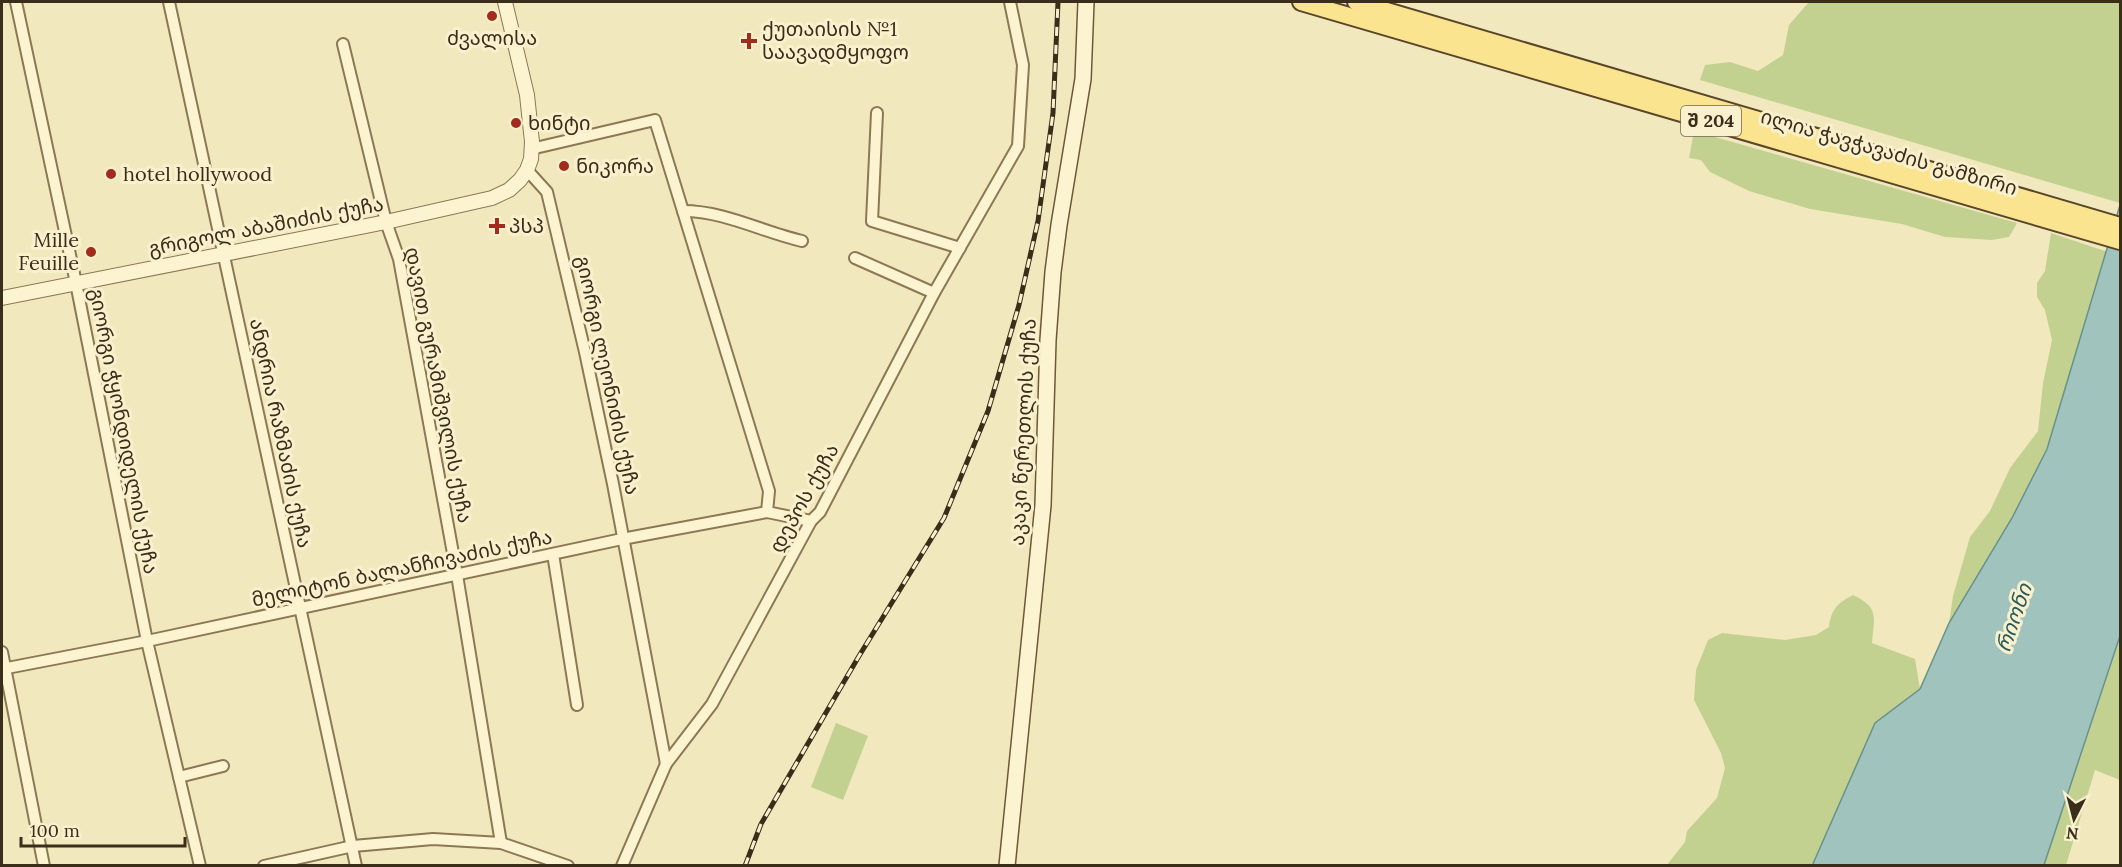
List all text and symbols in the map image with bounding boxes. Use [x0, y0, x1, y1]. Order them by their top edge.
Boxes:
marker: ძვალისა [485, 9, 499, 23]
place label: ქუთაისის №1 საავადმყოფო [762, 16, 909, 65]
place label: ძვალისა [447, 25, 537, 51]
marker: ქუთაისის №1 საავადმყოფო [740, 32, 758, 50]
street label: ილია ჭავჭავაძის გამზირი [1758, 103, 2020, 201]
road number: შ 204 [1681, 106, 1741, 136]
place label: ხინტი [528, 110, 591, 135]
marker: ხინტი [509, 116, 523, 130]
place label: ნიკორა [576, 153, 654, 178]
marker: ნიკორა [557, 159, 571, 173]
place label: hotel hollywood [123, 161, 272, 186]
marker: hotel hollywood [104, 167, 118, 181]
street label: გრიგოლ აბაშიძის ქუჩა [146, 190, 386, 262]
place label: პსპ [509, 213, 544, 238]
marker: პსპ [490, 219, 504, 233]
place label: Mille Feuille [18, 227, 79, 275]
marker: Mille Feuille [84, 245, 98, 259]
street label: დავით გურამიშვილის ქუჩა [399, 245, 479, 525]
street label: გიორგი ლეონიძის ქუჩა [570, 253, 646, 497]
street label: გიორგი ჭყონდიდელის ქუჩა [84, 286, 164, 576]
street label: ანდრია რაზმაძის ქუჩა [244, 316, 318, 550]
street label: აკაკი წერეთლის ქუჩა [1004, 318, 1042, 546]
street label: დეპოს ქუჩა [763, 439, 845, 557]
street label: მელიტონ ბალანჩივაძის ქუჩა [249, 523, 555, 613]
water label: რიონი [1989, 579, 2038, 656]
north arrow [2044, 789, 2104, 849]
scale bar [21, 810, 184, 848]
text: 100 m [30, 819, 80, 842]
text: N [2065, 823, 2080, 845]

